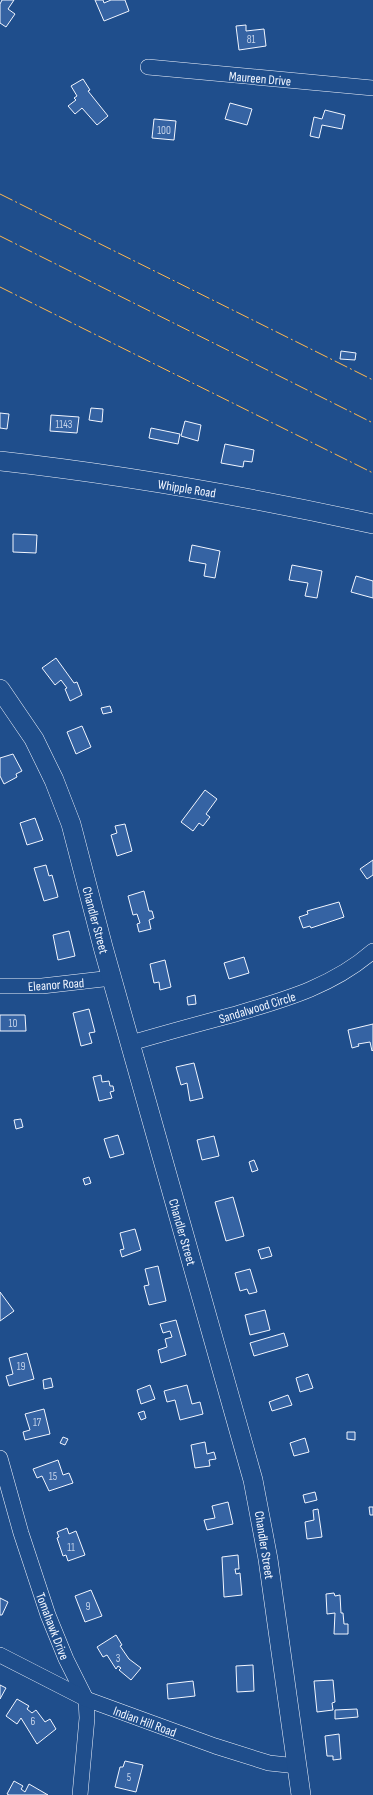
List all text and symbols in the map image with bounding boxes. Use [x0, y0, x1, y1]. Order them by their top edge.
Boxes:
house number: 81 [247, 33, 255, 46]
street label: Maureen Drive [228, 68, 292, 90]
house number: 100 [157, 124, 171, 137]
house number: 1143 [56, 418, 73, 431]
street label: Whipple Road [157, 477, 217, 501]
street label: Chandler Street [78, 885, 112, 956]
street label: Eleanor Road [27, 975, 85, 995]
street label: Sandalwood Circle [217, 989, 298, 1027]
house number: 10 [9, 1017, 17, 1030]
street label: Chandler Street [165, 1197, 199, 1268]
house number: 19 [17, 1360, 25, 1373]
house number: 17 [33, 1416, 42, 1429]
house number: 15 [49, 1470, 57, 1483]
street label: Chandler Street [251, 1510, 277, 1580]
house number: 11 [67, 1541, 75, 1554]
street label: Tomahawk Drive [32, 1590, 72, 1662]
house number: 9 [86, 1600, 91, 1613]
house number: 3 [116, 1652, 121, 1665]
street label: Indian Hill Road [111, 1703, 179, 1741]
house number: 6 [31, 1715, 36, 1728]
house number: 5 [127, 1771, 131, 1784]

